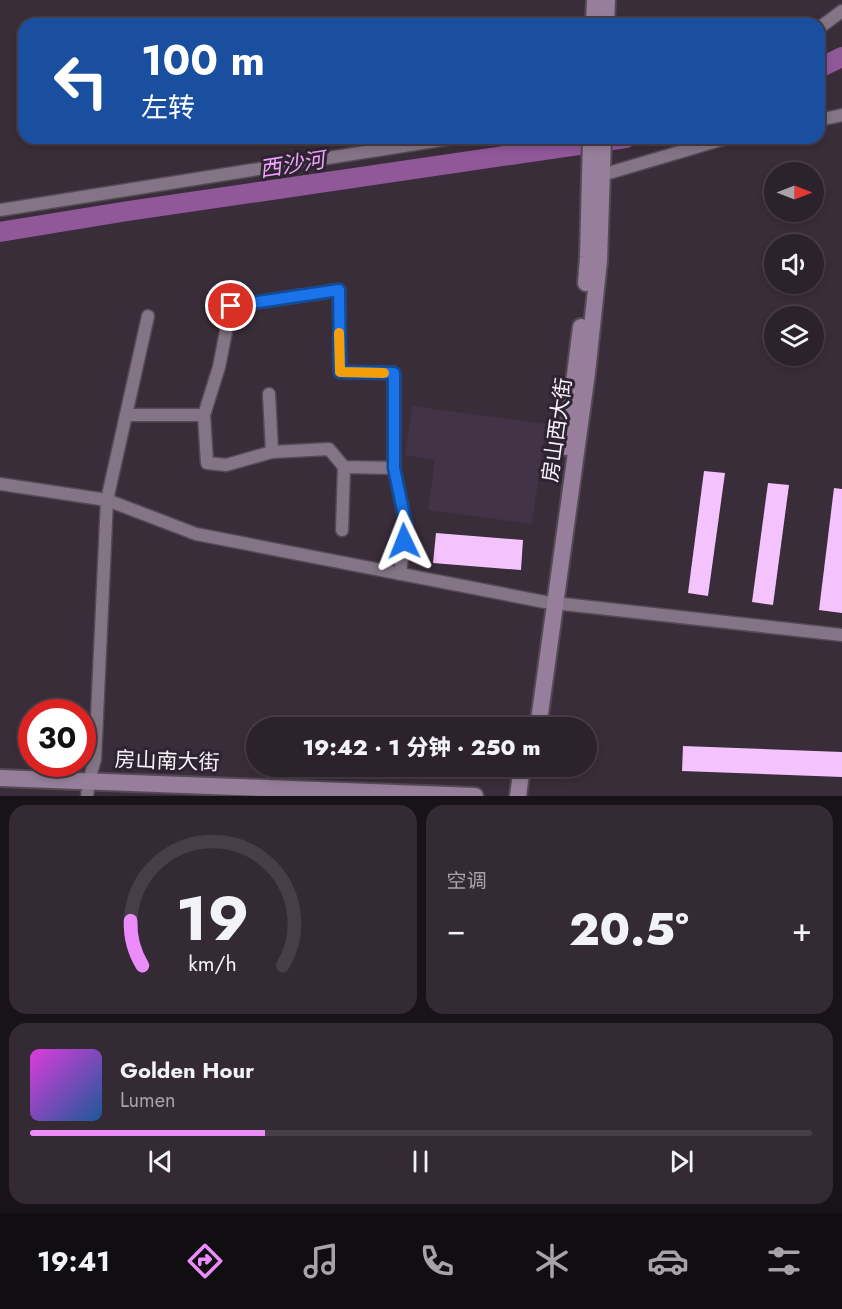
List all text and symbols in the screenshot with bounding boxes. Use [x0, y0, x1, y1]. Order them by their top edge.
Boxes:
text: 100 m [141, 30, 265, 91]
icon: left [42, 42, 120, 120]
text: 左转 [141, 88, 195, 127]
water label: 西沙河 [257, 142, 331, 185]
north arrow [764, 162, 824, 222]
map controls [764, 162, 824, 366]
button: sound [764, 234, 824, 294]
pin [205, 280, 256, 331]
icon: arrive [214, 289, 247, 322]
button: layers [764, 306, 824, 366]
street label: 房山西大街 [535, 376, 579, 484]
position arrow [372, 509, 436, 573]
speed limit sign: 30 [18, 699, 96, 777]
text: 19:42 · 1 分钟 · 250 m [303, 731, 540, 763]
street label: 房山南大街 [114, 744, 220, 778]
text: 空调 [447, 867, 487, 896]
text: 19 [176, 873, 249, 963]
text: 20.5° [569, 897, 689, 962]
text: − [447, 906, 466, 953]
text: + [792, 906, 812, 953]
text: km/h [189, 949, 237, 980]
text: Golden Hour [120, 1054, 254, 1086]
text: Lumen [120, 1086, 176, 1115]
icon: previous [144, 1145, 177, 1178]
icon: pause [404, 1145, 437, 1178]
icon: next [665, 1145, 698, 1178]
icon: directions [184, 1240, 226, 1282]
icon: music [300, 1240, 342, 1282]
icon: phone [416, 1240, 458, 1282]
icon: climate [531, 1240, 573, 1282]
icon: car [647, 1240, 689, 1282]
icon: filters [763, 1240, 805, 1282]
text: 19:41 [37, 1242, 110, 1281]

